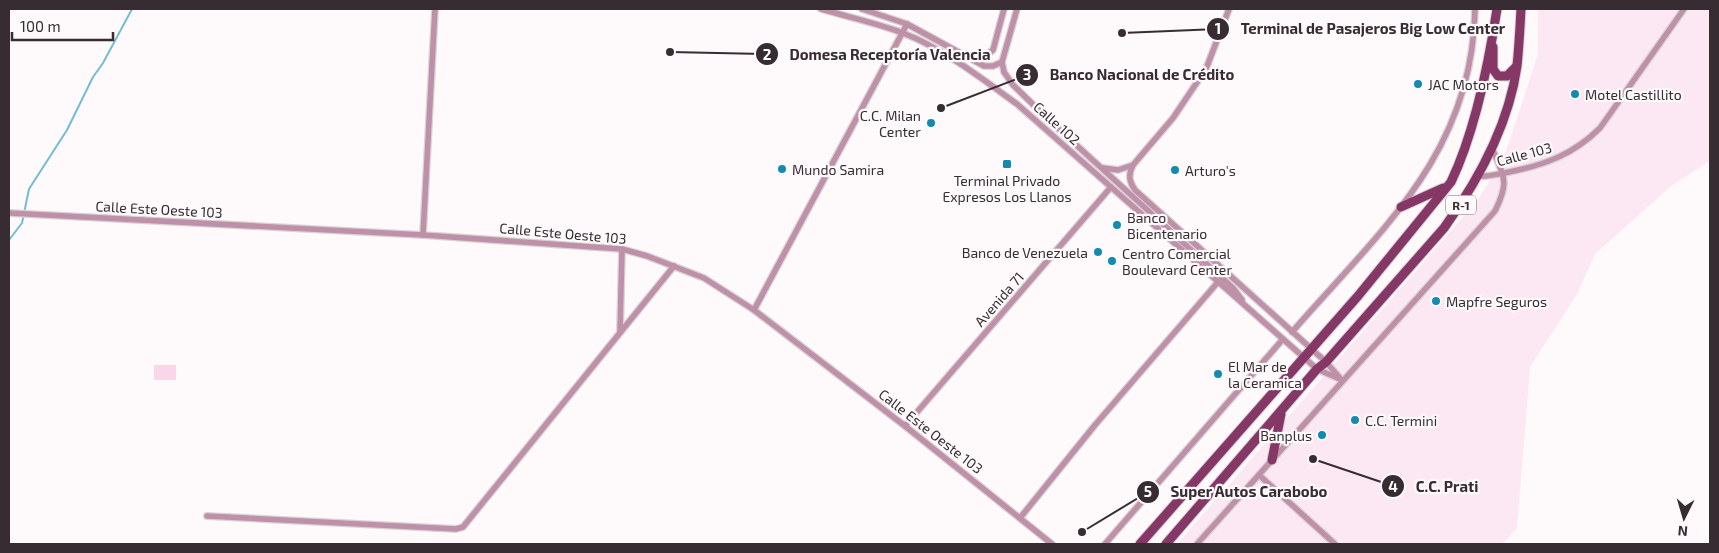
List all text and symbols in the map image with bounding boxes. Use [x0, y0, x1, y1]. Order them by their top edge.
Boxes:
scale bar [12, 10, 114, 42]
callout: Terminal de Pasajeros Big Low Center [1206, 14, 1516, 44]
text: 100 m [20, 17, 61, 35]
text: 1 [1215, 19, 1221, 37]
text: Terminal de Pasajeros Big Low Center [1241, 19, 1506, 37]
callout: Domesa Receptoría Valencia [754, 39, 1001, 69]
text: 2 [763, 45, 772, 63]
text: Domesa Receptoría Valencia [789, 45, 991, 63]
callout: Banco Nacional de Crédito [1015, 60, 1245, 90]
text: 3 [1023, 65, 1031, 83]
text: Banco Nacional de Crédito [1050, 65, 1234, 83]
place label: JAC Motors [1428, 76, 1499, 93]
marker: JAC Motors [1412, 78, 1424, 90]
place label: Motel Castillito [1585, 86, 1682, 103]
marker: Motel Castillito [1569, 88, 1581, 100]
street label: Calle 102 [1030, 98, 1084, 148]
place label: C.C. Milan Center [860, 107, 921, 140]
marker: C.C. Milan Center [925, 117, 937, 129]
street label: Calle 103 [1495, 138, 1553, 170]
marker: Terminal Privado Expresos Los Llanos [1001, 158, 1013, 170]
place label: Mundo Samira [792, 161, 884, 178]
place label: Arturo's [1185, 162, 1236, 179]
marker: Mundo Samira [776, 163, 788, 175]
marker: Arturo's [1169, 164, 1181, 176]
place label: Terminal Privado Expresos Los Llanos [942, 172, 1072, 205]
road number: R-1 [1446, 196, 1476, 214]
street label: Calle Este Oeste 103 [95, 197, 223, 221]
place label: Banco Bicentenario [1127, 209, 1207, 242]
street label: Calle Este Oeste 103 [499, 219, 627, 247]
marker: Banco Bicentenario [1111, 219, 1123, 231]
place label: Banco de Venezuela [962, 244, 1088, 261]
place label: Centro Comercial Boulevard Center [1122, 245, 1232, 278]
marker: Banco de Venezuela [1092, 246, 1104, 258]
marker: Centro Comercial Boulevard Center [1106, 255, 1118, 267]
street label: Avenida 71 [971, 268, 1027, 330]
place label: Mapfre Seguros [1446, 293, 1547, 310]
marker: Mapfre Seguros [1430, 295, 1442, 307]
place label: El Mar de la Ceramica [1228, 358, 1302, 391]
marker: El Mar de la Ceramica [1212, 368, 1224, 380]
street label: Calle Este Oeste 103 [876, 385, 986, 477]
place label: C.C. Termini [1365, 412, 1437, 429]
marker: C.C. Termini [1349, 414, 1361, 426]
place label: Banplus [1260, 427, 1312, 444]
marker: Banplus [1316, 429, 1328, 441]
callout: C.C. Prati [1381, 471, 1489, 501]
callout: Super Autos Carabobo [1135, 477, 1338, 507]
text: 4 [1388, 477, 1398, 495]
text: C.C. Prati [1416, 477, 1478, 495]
text: 5 [1144, 482, 1152, 500]
text: Super Autos Carabobo [1171, 482, 1328, 500]
north arrow [1659, 493, 1709, 543]
text: N [1677, 523, 1689, 540]

